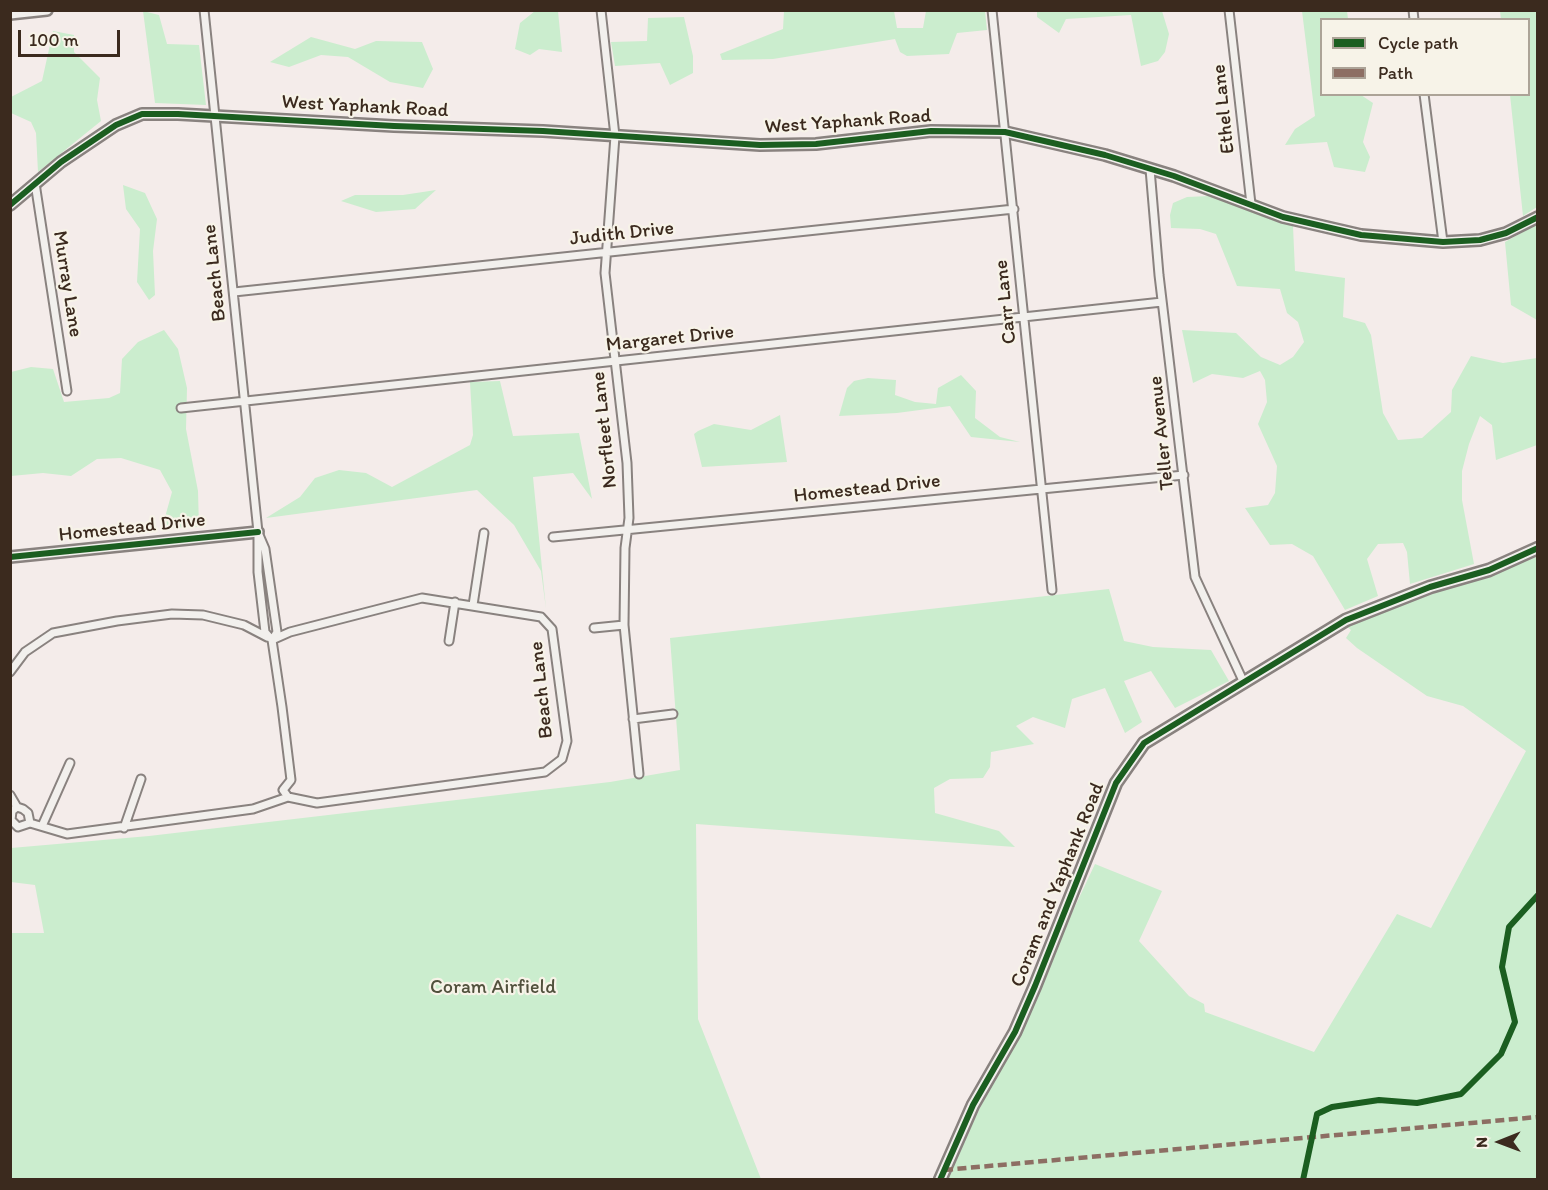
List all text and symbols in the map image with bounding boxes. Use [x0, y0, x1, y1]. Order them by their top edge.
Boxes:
scale bar [21, 18, 123, 56]
legend [1320, 18, 1530, 96]
text: 100 m [29, 29, 79, 51]
text: Cycle path [1378, 32, 1458, 54]
text: Path [1378, 62, 1413, 84]
street label: Ethel Lane [1207, 63, 1241, 155]
street label: West Yaphank Road [281, 91, 449, 123]
street label: West Yaphank Road [764, 104, 932, 140]
street label: Judith Drive [569, 217, 675, 251]
street label: Beach Lane [198, 223, 232, 323]
street label: Murray Lane [47, 229, 87, 339]
street label: Carr Lane [990, 259, 1022, 345]
street label: Margaret Drive [605, 320, 735, 358]
street label: Norfleet Lane [587, 370, 623, 490]
street label: Teller Avenue [1144, 375, 1180, 491]
street label: Homestead Drive [792, 469, 942, 509]
street label: Homestead Drive [57, 508, 207, 548]
street label: Beach Lane [525, 640, 559, 740]
street label: Coram and Yaphank Road [1006, 779, 1110, 991]
park label: Coram Airfield [430, 976, 556, 1000]
north arrow [1470, 1112, 1530, 1172]
text: N [1472, 1137, 1491, 1148]

